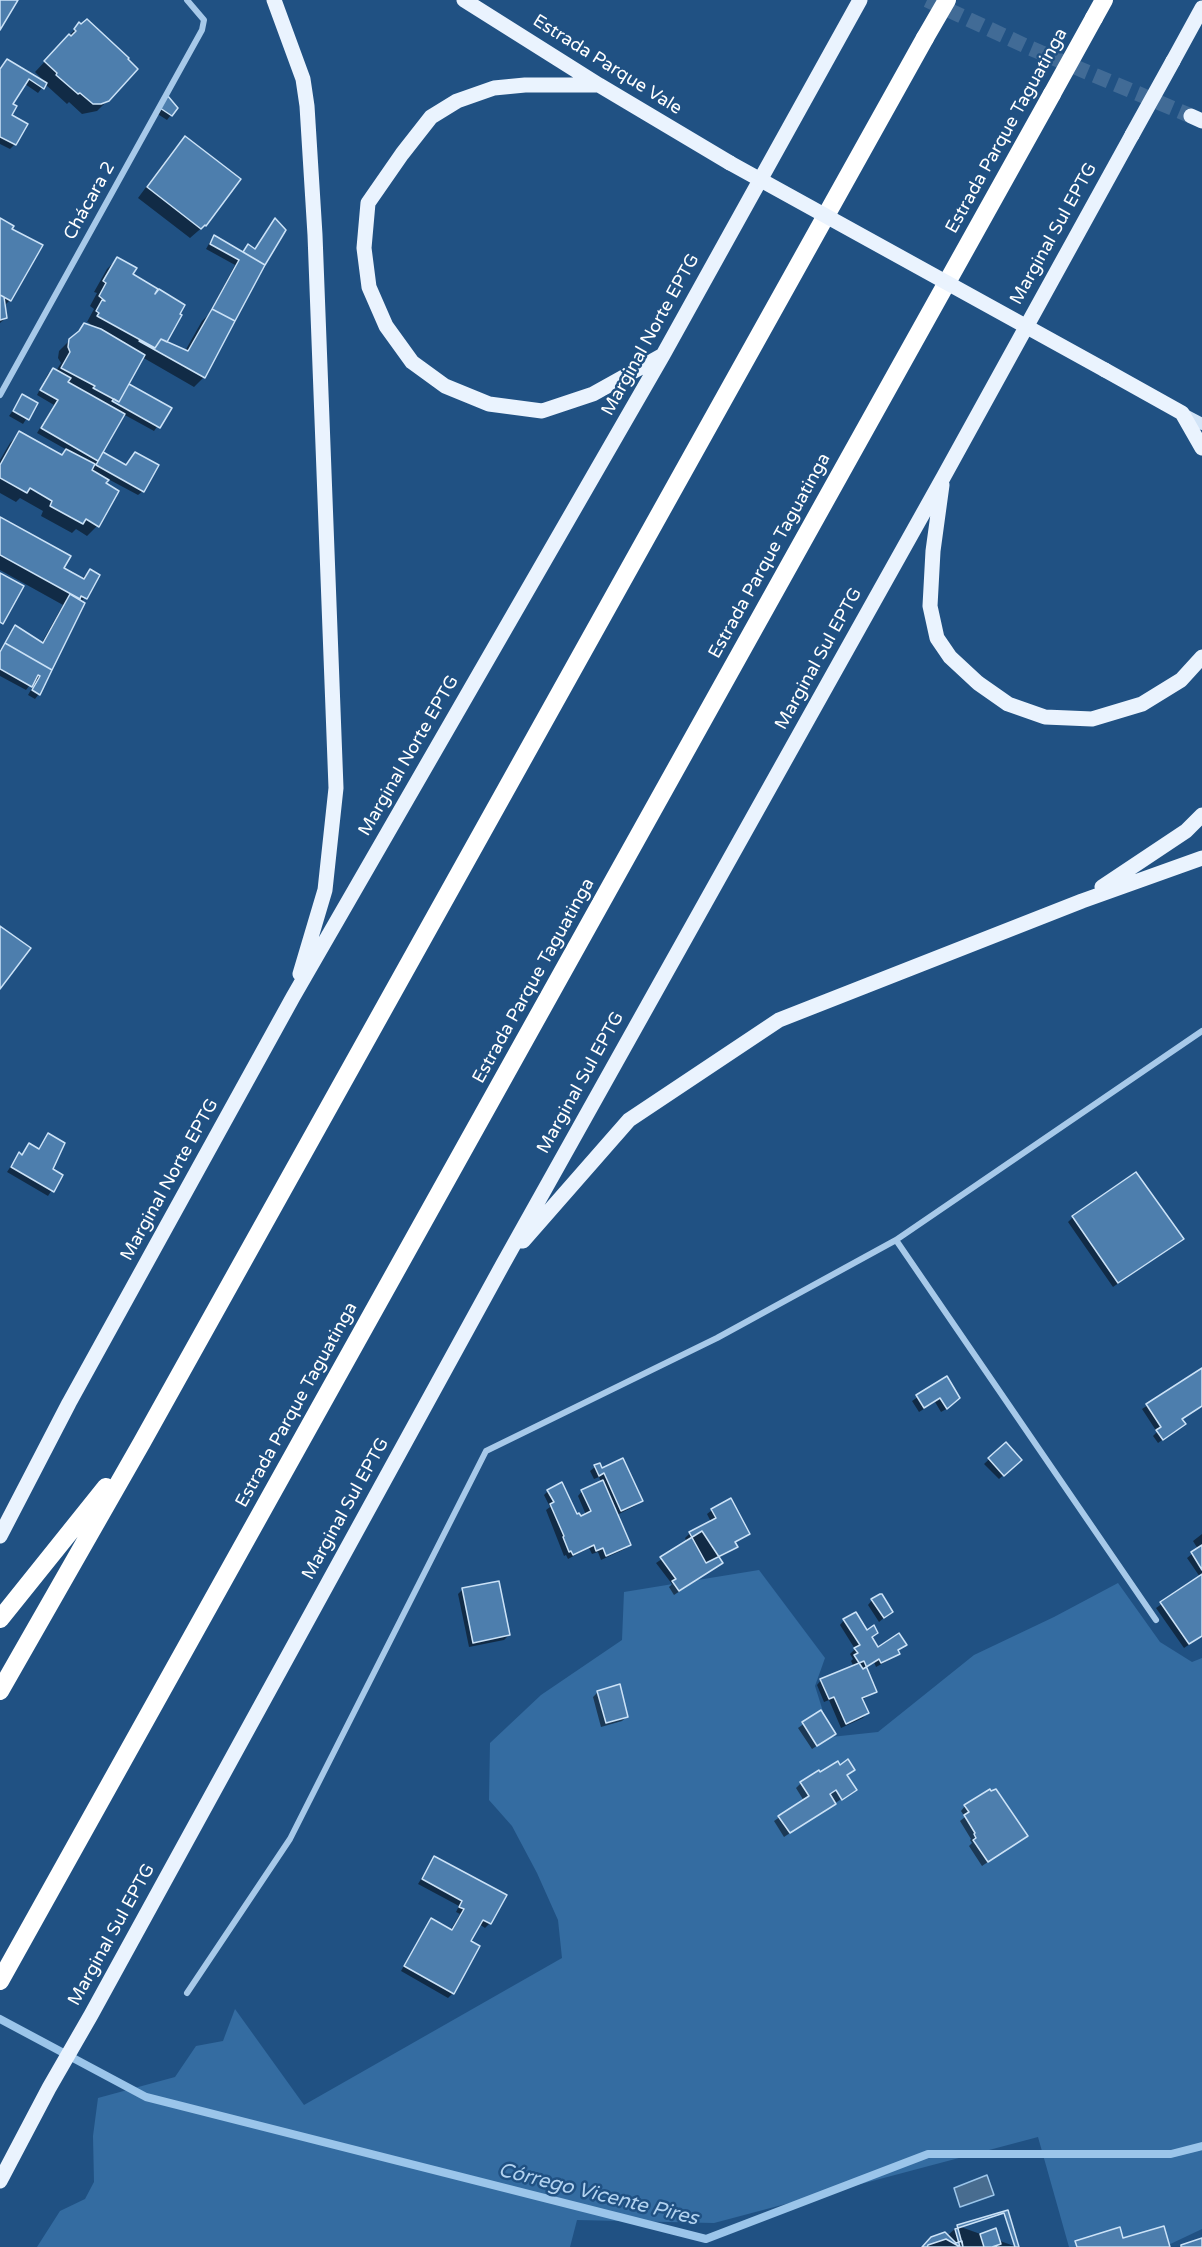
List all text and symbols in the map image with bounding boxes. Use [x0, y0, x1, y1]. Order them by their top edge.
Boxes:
street label: Estrada Parque Vale [528, 10, 686, 120]
street label: Estrada Parque Taguatinga [942, 25, 1072, 237]
street label: Chácara 2 [60, 158, 120, 244]
street label: Marginal Sul EPTG [1006, 159, 1102, 309]
street label: Marginal Norte EPTG [598, 250, 704, 420]
street label: Estrada Parque Taguatinga [705, 450, 835, 662]
street label: Marginal Sul EPTG [771, 584, 867, 734]
street label: Marginal Norte EPTG [354, 672, 464, 840]
street label: Estrada Parque Taguatinga [469, 875, 599, 1087]
street label: Marginal Sul EPTG [533, 1008, 629, 1158]
street label: Marginal Norte EPTG [117, 1095, 223, 1265]
street label: Estrada Parque Taguatinga [232, 1299, 362, 1511]
street label: Marginal Sul EPTG [298, 1434, 394, 1584]
street label: Marginal Sul EPTG [64, 1860, 160, 2010]
water label: Córrego Vicente Pires [496, 2159, 700, 2231]

